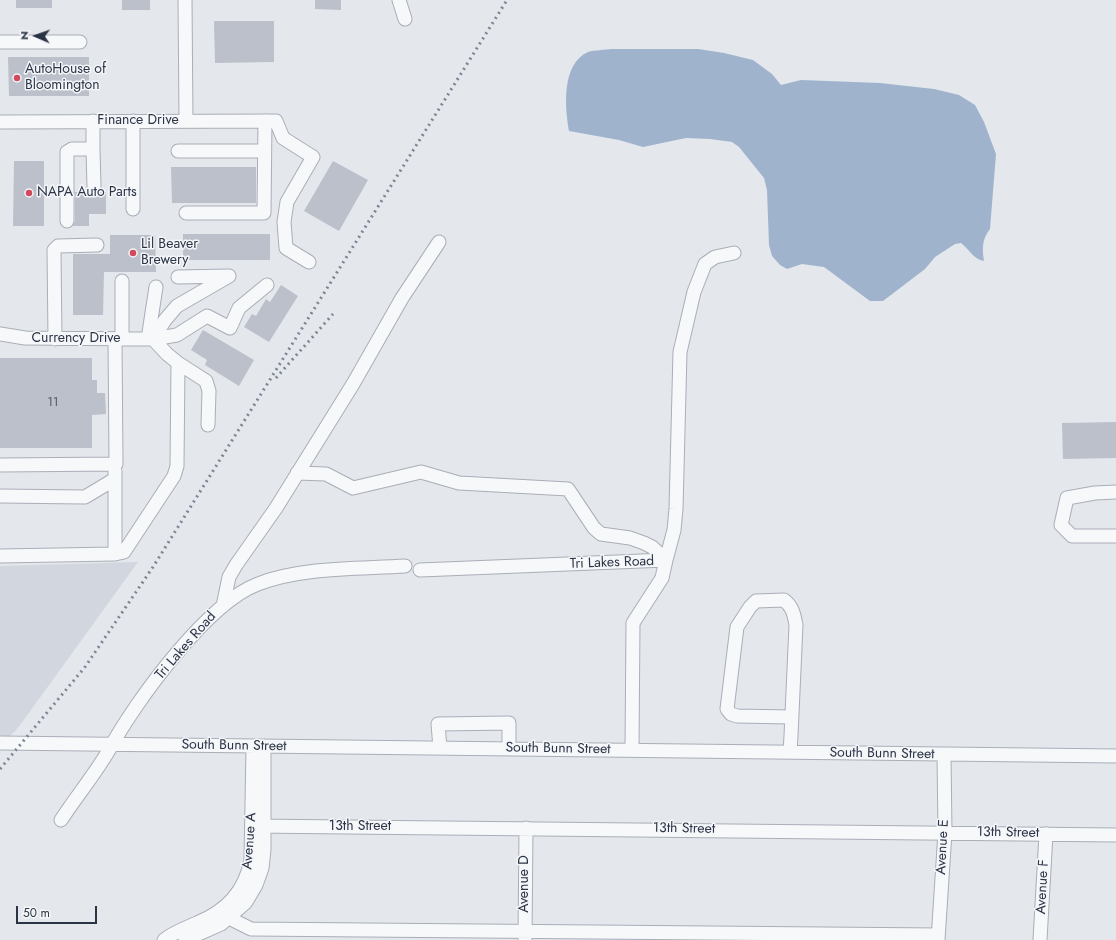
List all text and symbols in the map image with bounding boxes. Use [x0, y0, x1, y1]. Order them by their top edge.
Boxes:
north arrow [16, 16, 56, 56]
text: N [16, 31, 32, 40]
place label: AutoHouse of Bloomington [25, 62, 106, 94]
marker: AutoHouse of Bloomington [12, 73, 22, 83]
street label: Finance Drive [97, 113, 179, 129]
place label: NAPA Auto Parts [37, 185, 137, 201]
marker: NAPA Auto Parts [24, 188, 34, 198]
place label: Lil Beaver Brewery [141, 237, 198, 270]
marker: Lil Beaver Brewery [128, 248, 138, 258]
street label: Currency Drive [31, 331, 121, 347]
house number: 11 [48, 396, 58, 410]
street label: Tri Lakes Road [570, 553, 654, 573]
street label: Tri Lakes Road [152, 609, 220, 683]
street label: South Bunn Street [181, 737, 287, 755]
street label: South Bunn Street [505, 740, 611, 758]
street label: South Bunn Street [829, 745, 935, 763]
street label: Avenue A [240, 812, 260, 870]
street label: 13th Street [329, 819, 391, 835]
street label: Avenue E [933, 819, 953, 875]
street label: 13th Street [653, 820, 715, 838]
street label: 13th Street [977, 824, 1039, 842]
street label: Avenue D [517, 855, 533, 913]
street label: Avenue F [1033, 859, 1053, 915]
scale bar [18, 898, 99, 924]
text: 50 m [23, 904, 50, 922]

